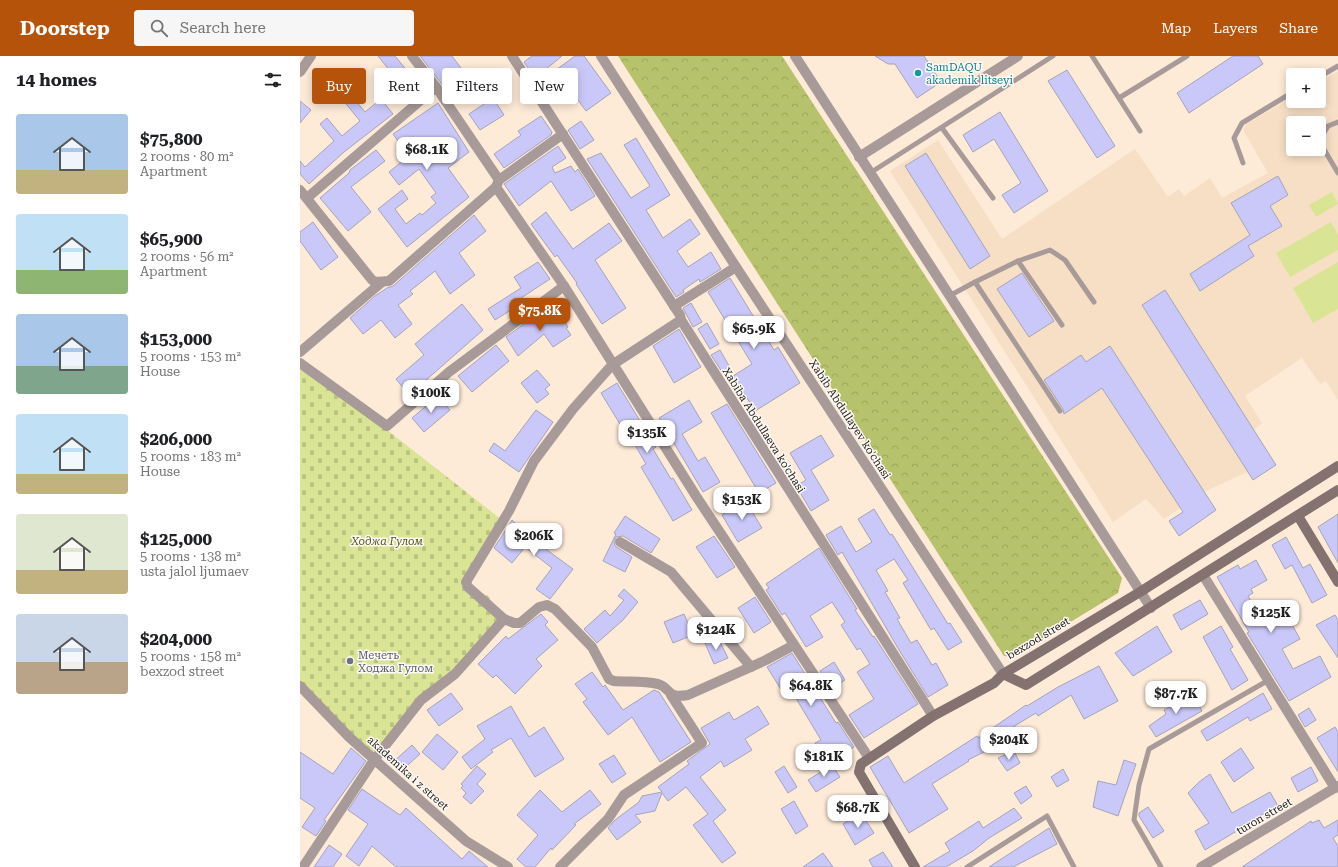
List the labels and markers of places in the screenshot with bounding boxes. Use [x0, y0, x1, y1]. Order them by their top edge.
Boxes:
place label: SamDAQU akademik litseyi [926, 61, 1013, 87]
marker: SamDAQU akademik litseyi [913, 68, 923, 78]
pin: $68.1K [394, 137, 460, 171]
pin: $75.8K [507, 298, 573, 332]
pin: $65.9K [721, 316, 787, 350]
pin: $100K [403, 380, 459, 414]
pin: $135K [619, 420, 675, 454]
pin: $153K [714, 487, 770, 521]
pin: $206K [506, 523, 562, 557]
pin: $125K [1243, 600, 1299, 634]
pin: $124K [688, 617, 744, 651]
place label: Мечеть Ходжа Гулом [358, 649, 433, 675]
marker: Мечеть Ходжа Гулом [345, 656, 355, 666]
pin: $64.8K [778, 673, 844, 707]
pin: $87.7K [1143, 681, 1209, 715]
pin: $204K [981, 727, 1037, 761]
pin: $181K [796, 744, 852, 778]
pin: $68.7K [825, 795, 891, 829]

